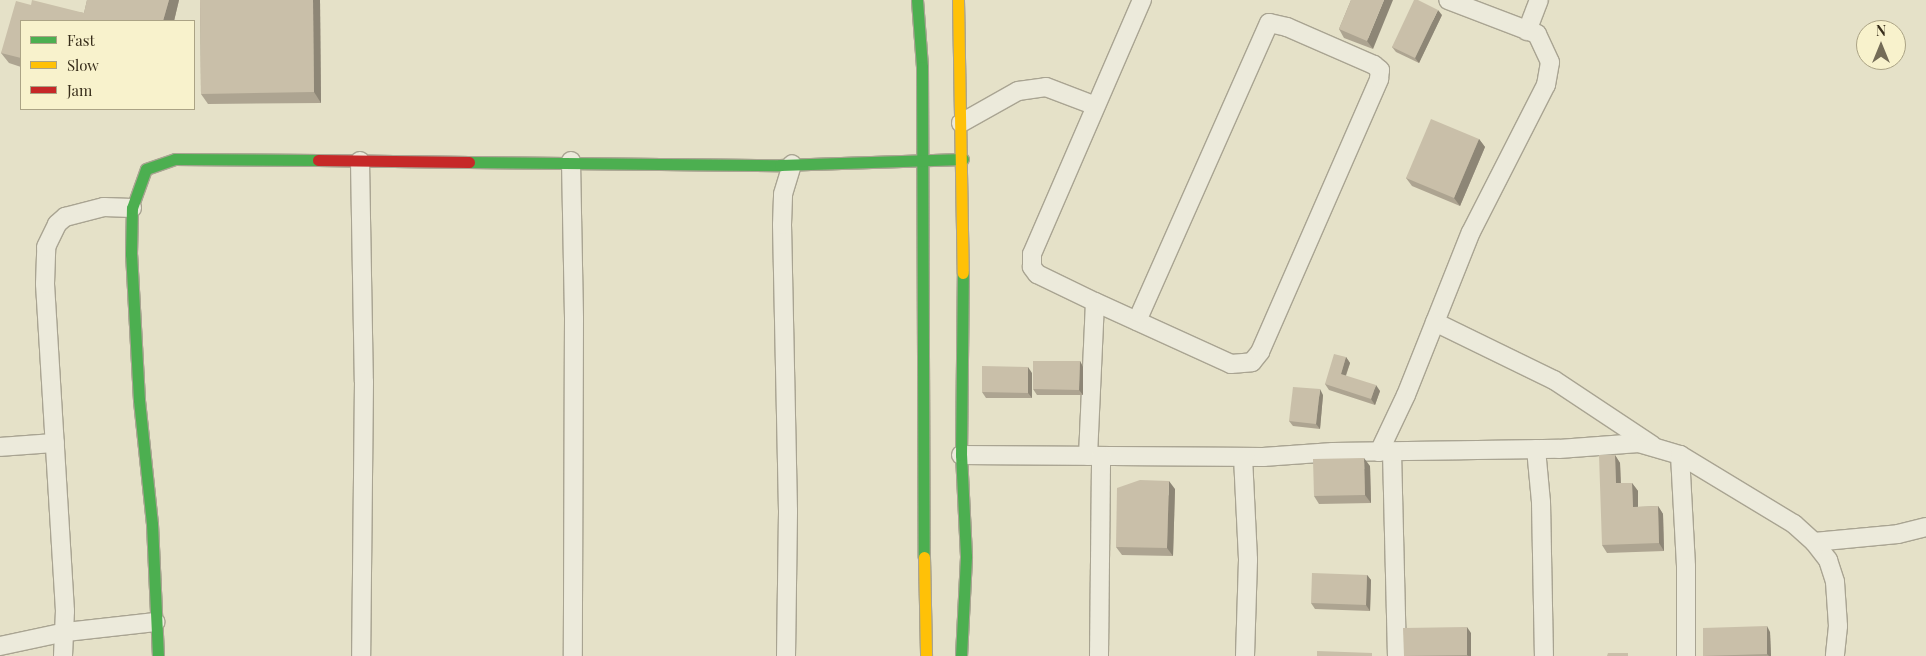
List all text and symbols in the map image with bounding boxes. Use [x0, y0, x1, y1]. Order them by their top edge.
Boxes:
legend [20, 20, 195, 110]
north arrow [1856, 20, 1906, 70]
text: N [1876, 21, 1886, 40]
text: Fast [67, 30, 95, 50]
text: Slow [67, 55, 99, 75]
text: Jam [67, 80, 92, 100]

